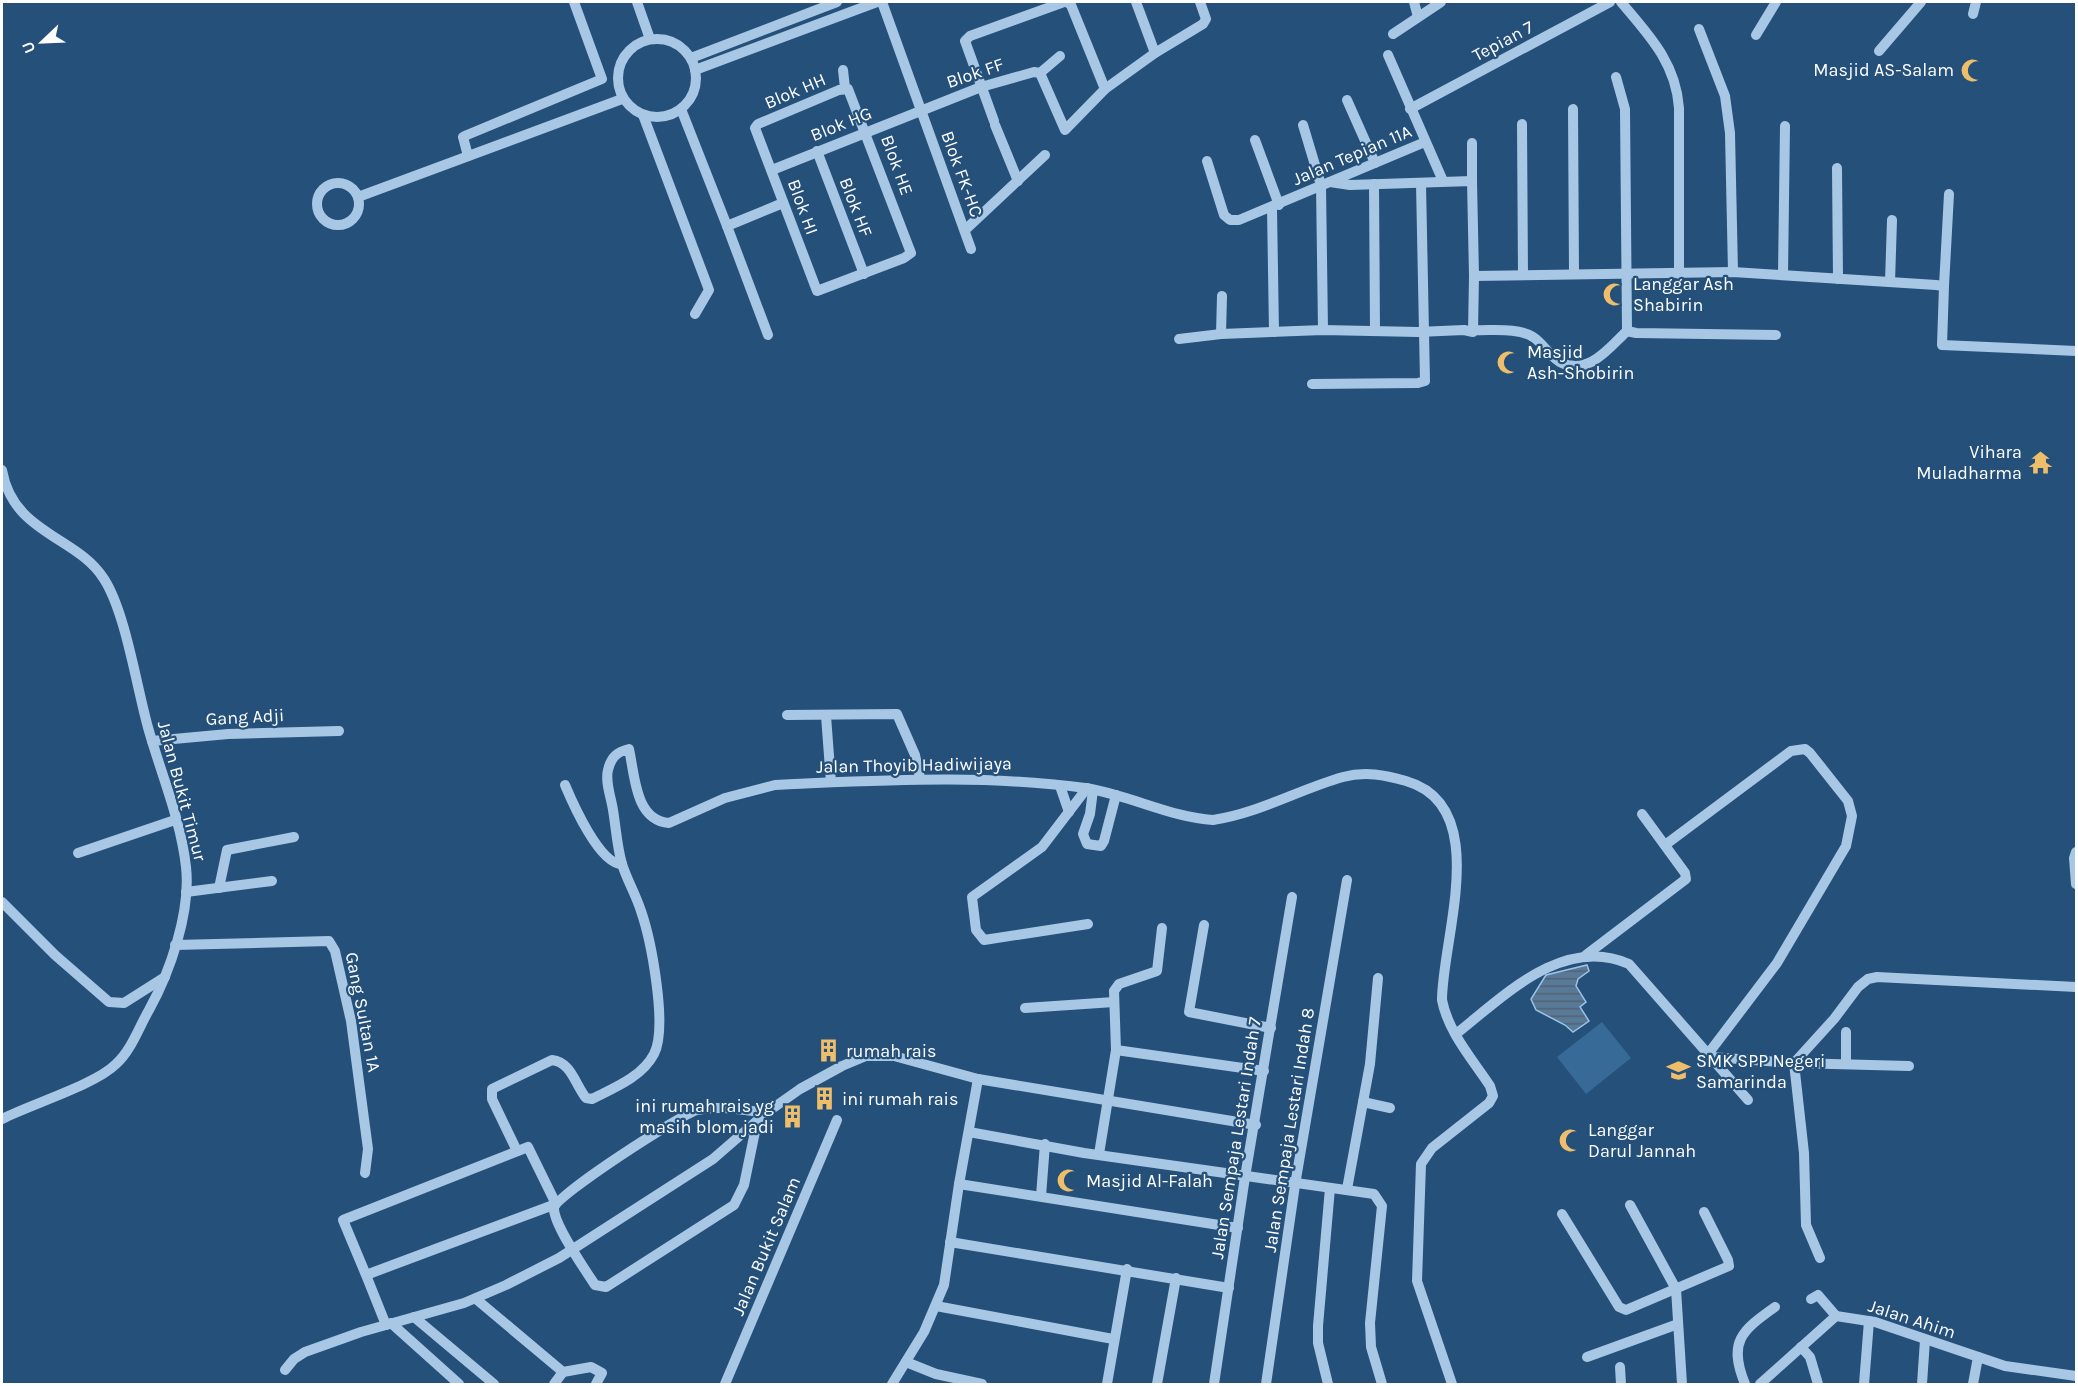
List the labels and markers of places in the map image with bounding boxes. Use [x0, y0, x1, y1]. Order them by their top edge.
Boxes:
mosque icon: Masjid AS-Salam [1959, 57, 1985, 83]
place label: Masjid AS-Salam [1813, 59, 1954, 81]
place label: Langgar Ash Shabirin [1633, 273, 1734, 316]
mosque icon: Langgar Ash Shabirin [1602, 281, 1628, 307]
place label: Masjid Ash-Shobirin [1527, 341, 1634, 384]
mosque icon: Masjid Ash-Shobirin [1496, 349, 1522, 375]
place label: Vihara Muladharma [1916, 441, 2022, 484]
temple icon: Vihara Muladharma [2027, 449, 2053, 475]
building icon: rumah rais [815, 1038, 841, 1064]
place label: rumah rais [846, 1040, 937, 1062]
place label: SMK SPP Negeri Samarinda [1696, 1050, 1825, 1093]
school or university icon: SMK SPP Negeri Samarinda [1665, 1058, 1691, 1084]
building icon: ini rumah rais [811, 1086, 837, 1112]
place label: ini rumah rais [842, 1088, 958, 1110]
place label: ini rumah rais yg masih blom jadi [635, 1095, 774, 1138]
building icon: ini rumah rais yg masih blom jadi [779, 1103, 805, 1129]
place label: Langgar Darul Jannah [1588, 1119, 1696, 1162]
mosque icon: Langgar Darul Jannah [1557, 1127, 1583, 1153]
mosque icon: Masjid Al-Falah [1055, 1168, 1081, 1194]
place label: Masjid Al-Falah [1086, 1170, 1213, 1192]

